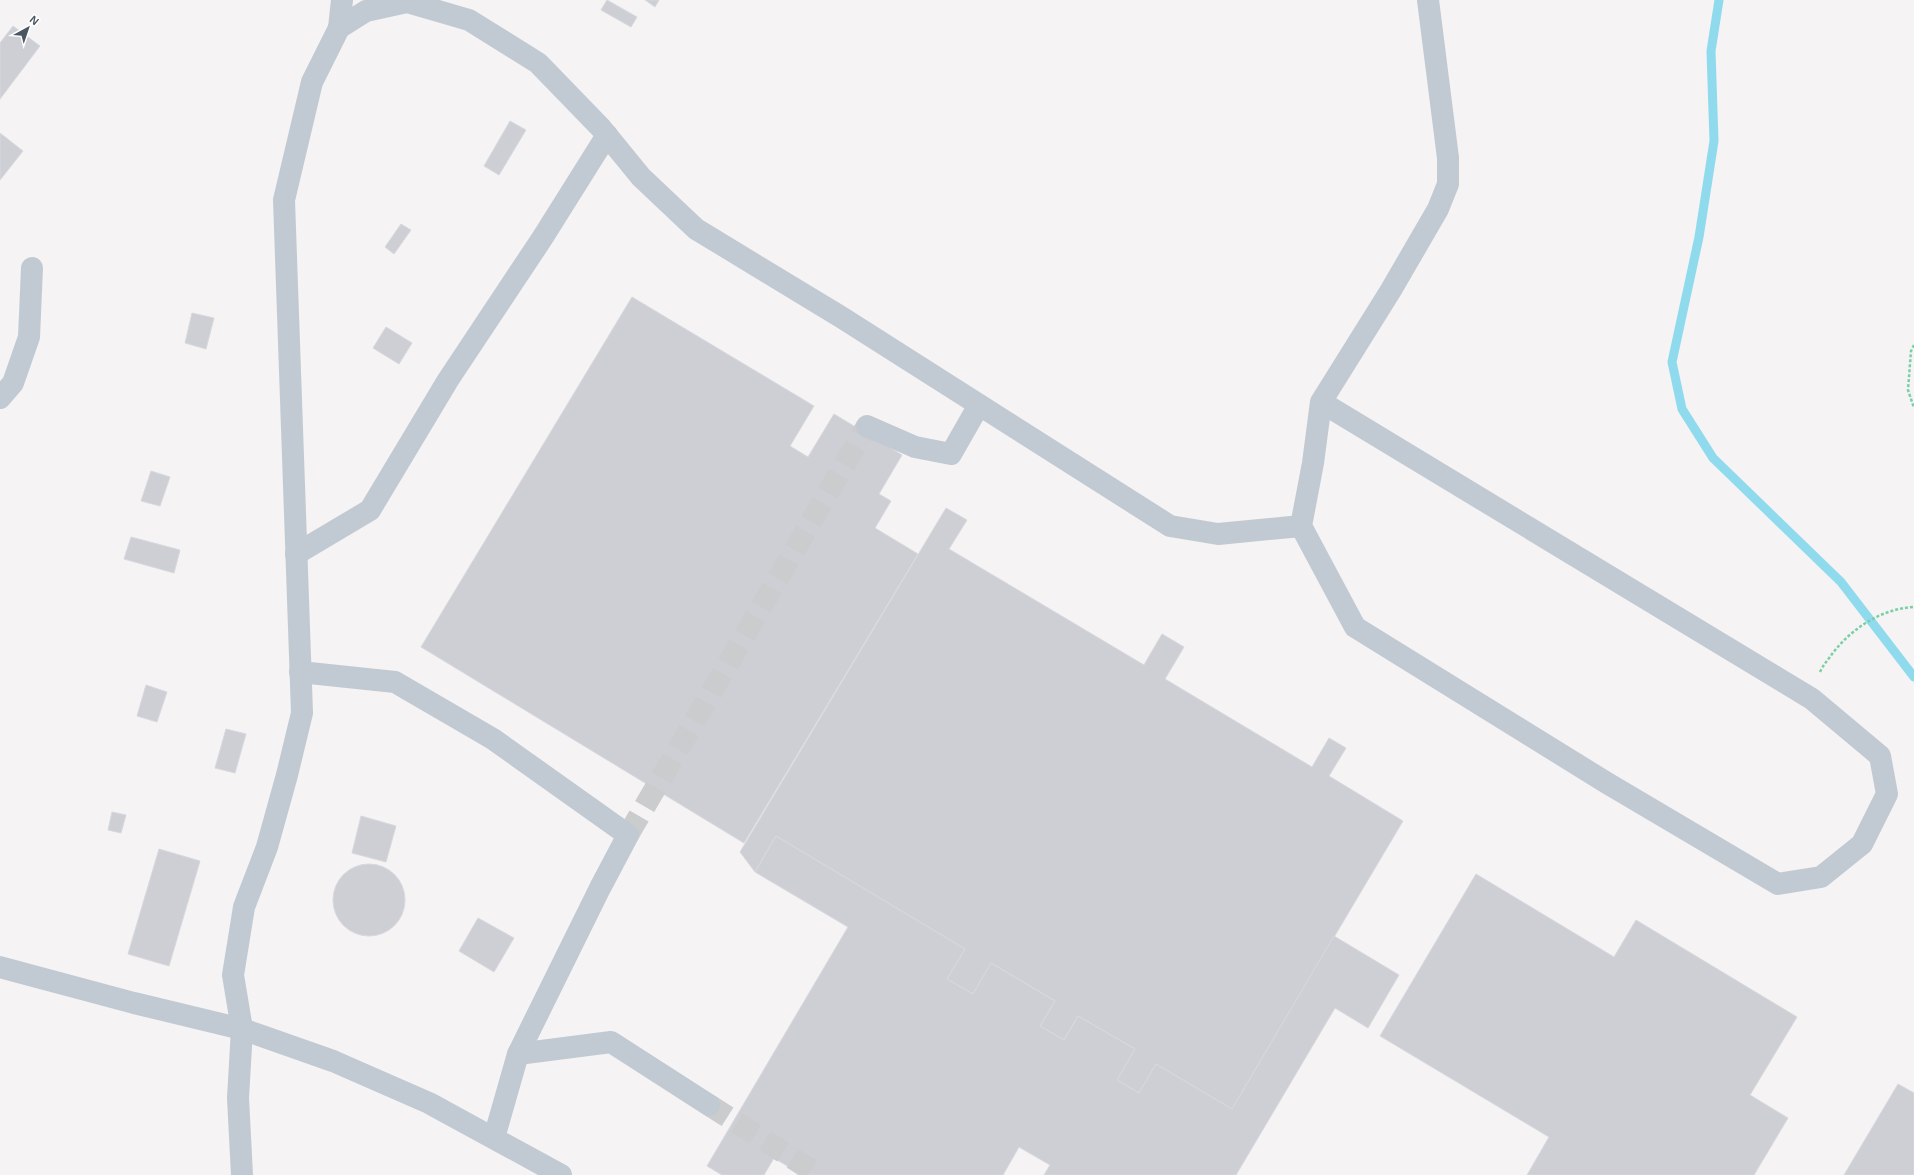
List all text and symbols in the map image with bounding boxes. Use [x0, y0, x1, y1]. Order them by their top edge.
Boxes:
north arrow [8, 8, 48, 48]
text: N [28, 13, 41, 28]

